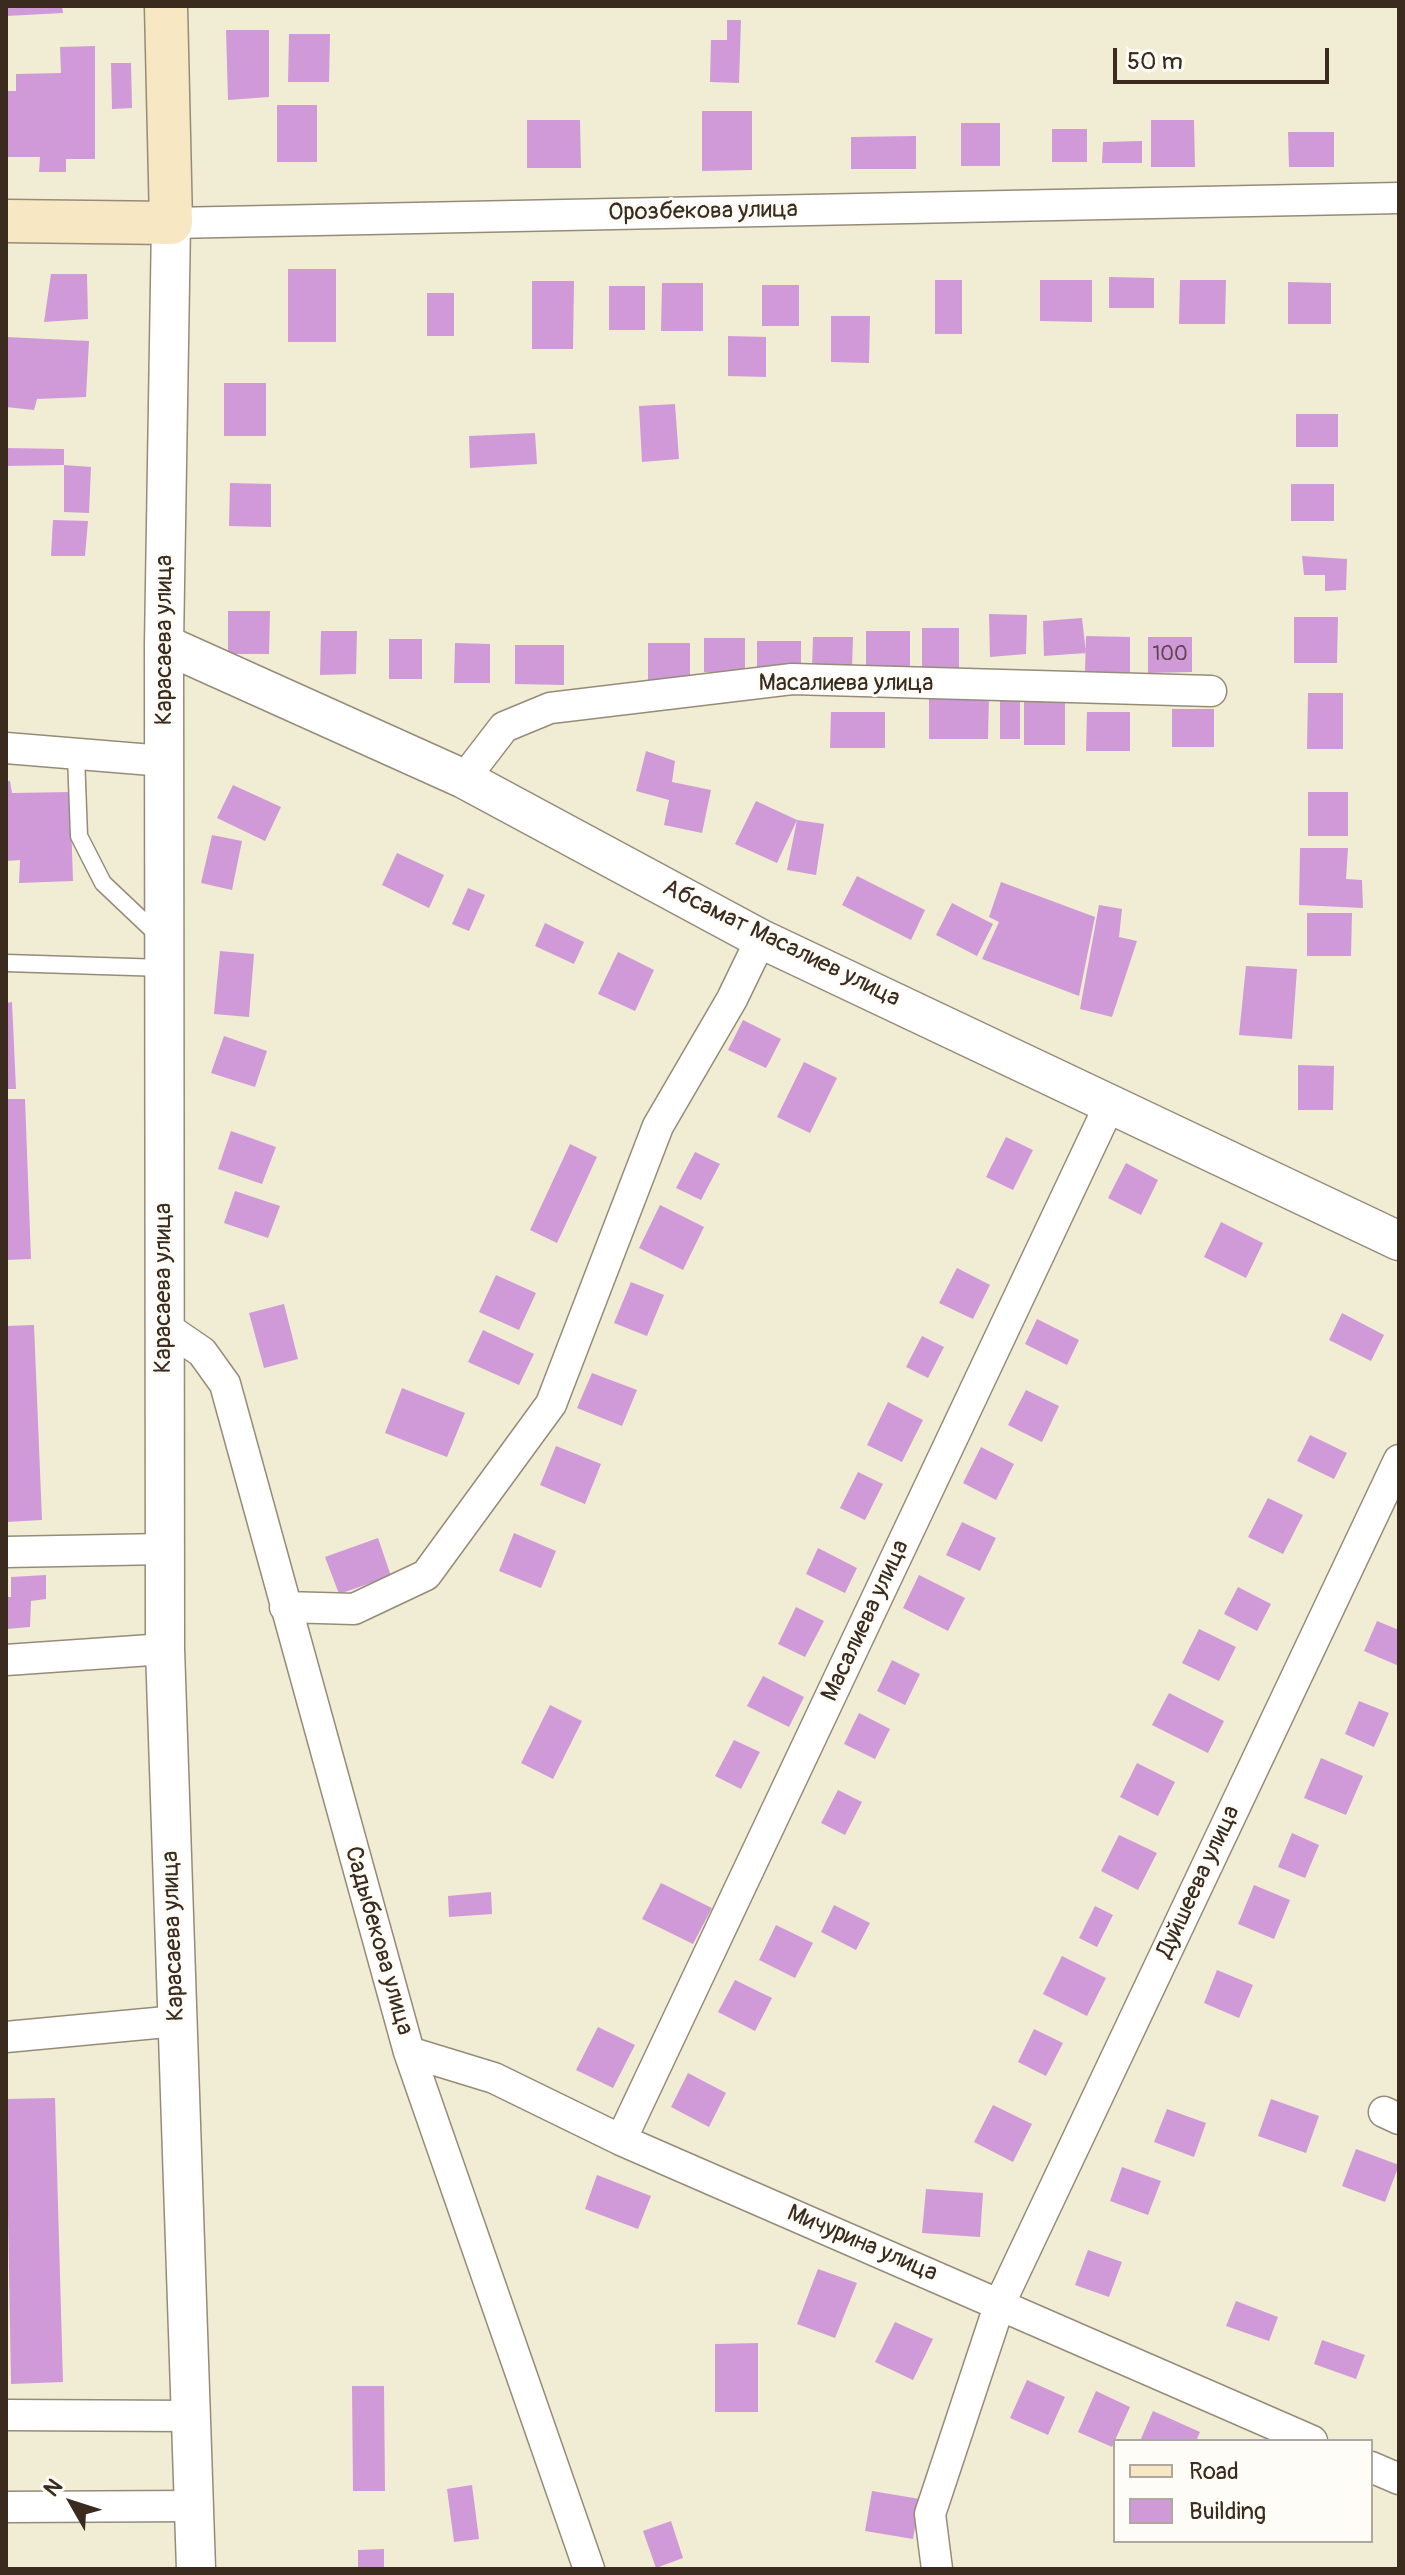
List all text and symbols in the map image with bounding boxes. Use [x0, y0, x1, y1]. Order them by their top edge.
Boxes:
scale bar [1117, 32, 1333, 82]
text: 50 m [1127, 47, 1183, 76]
street label: Орозбекова улица [608, 196, 798, 228]
street label: Карасаева улица [151, 555, 179, 725]
house number: 100 [1152, 643, 1188, 667]
street label: Масалиева улица [759, 670, 933, 698]
street label: Абсамат Масалиев улица [658, 874, 904, 1014]
street label: Карасаева улица [150, 1203, 178, 1373]
street label: Масалиева улица [816, 1536, 916, 1706]
street label: Дуйшеева улица [1151, 1801, 1247, 1963]
street label: Садыбекова улица [337, 1843, 419, 2039]
street label: Карасаева улица [157, 1850, 191, 2022]
street label: Мичурина улица [783, 2199, 941, 2289]
legend [1113, 2439, 1373, 2543]
text: Road [1189, 2457, 1239, 2486]
north arrow [32, 2463, 112, 2543]
text: N [38, 2473, 69, 2502]
text: Building [1189, 2497, 1266, 2526]

